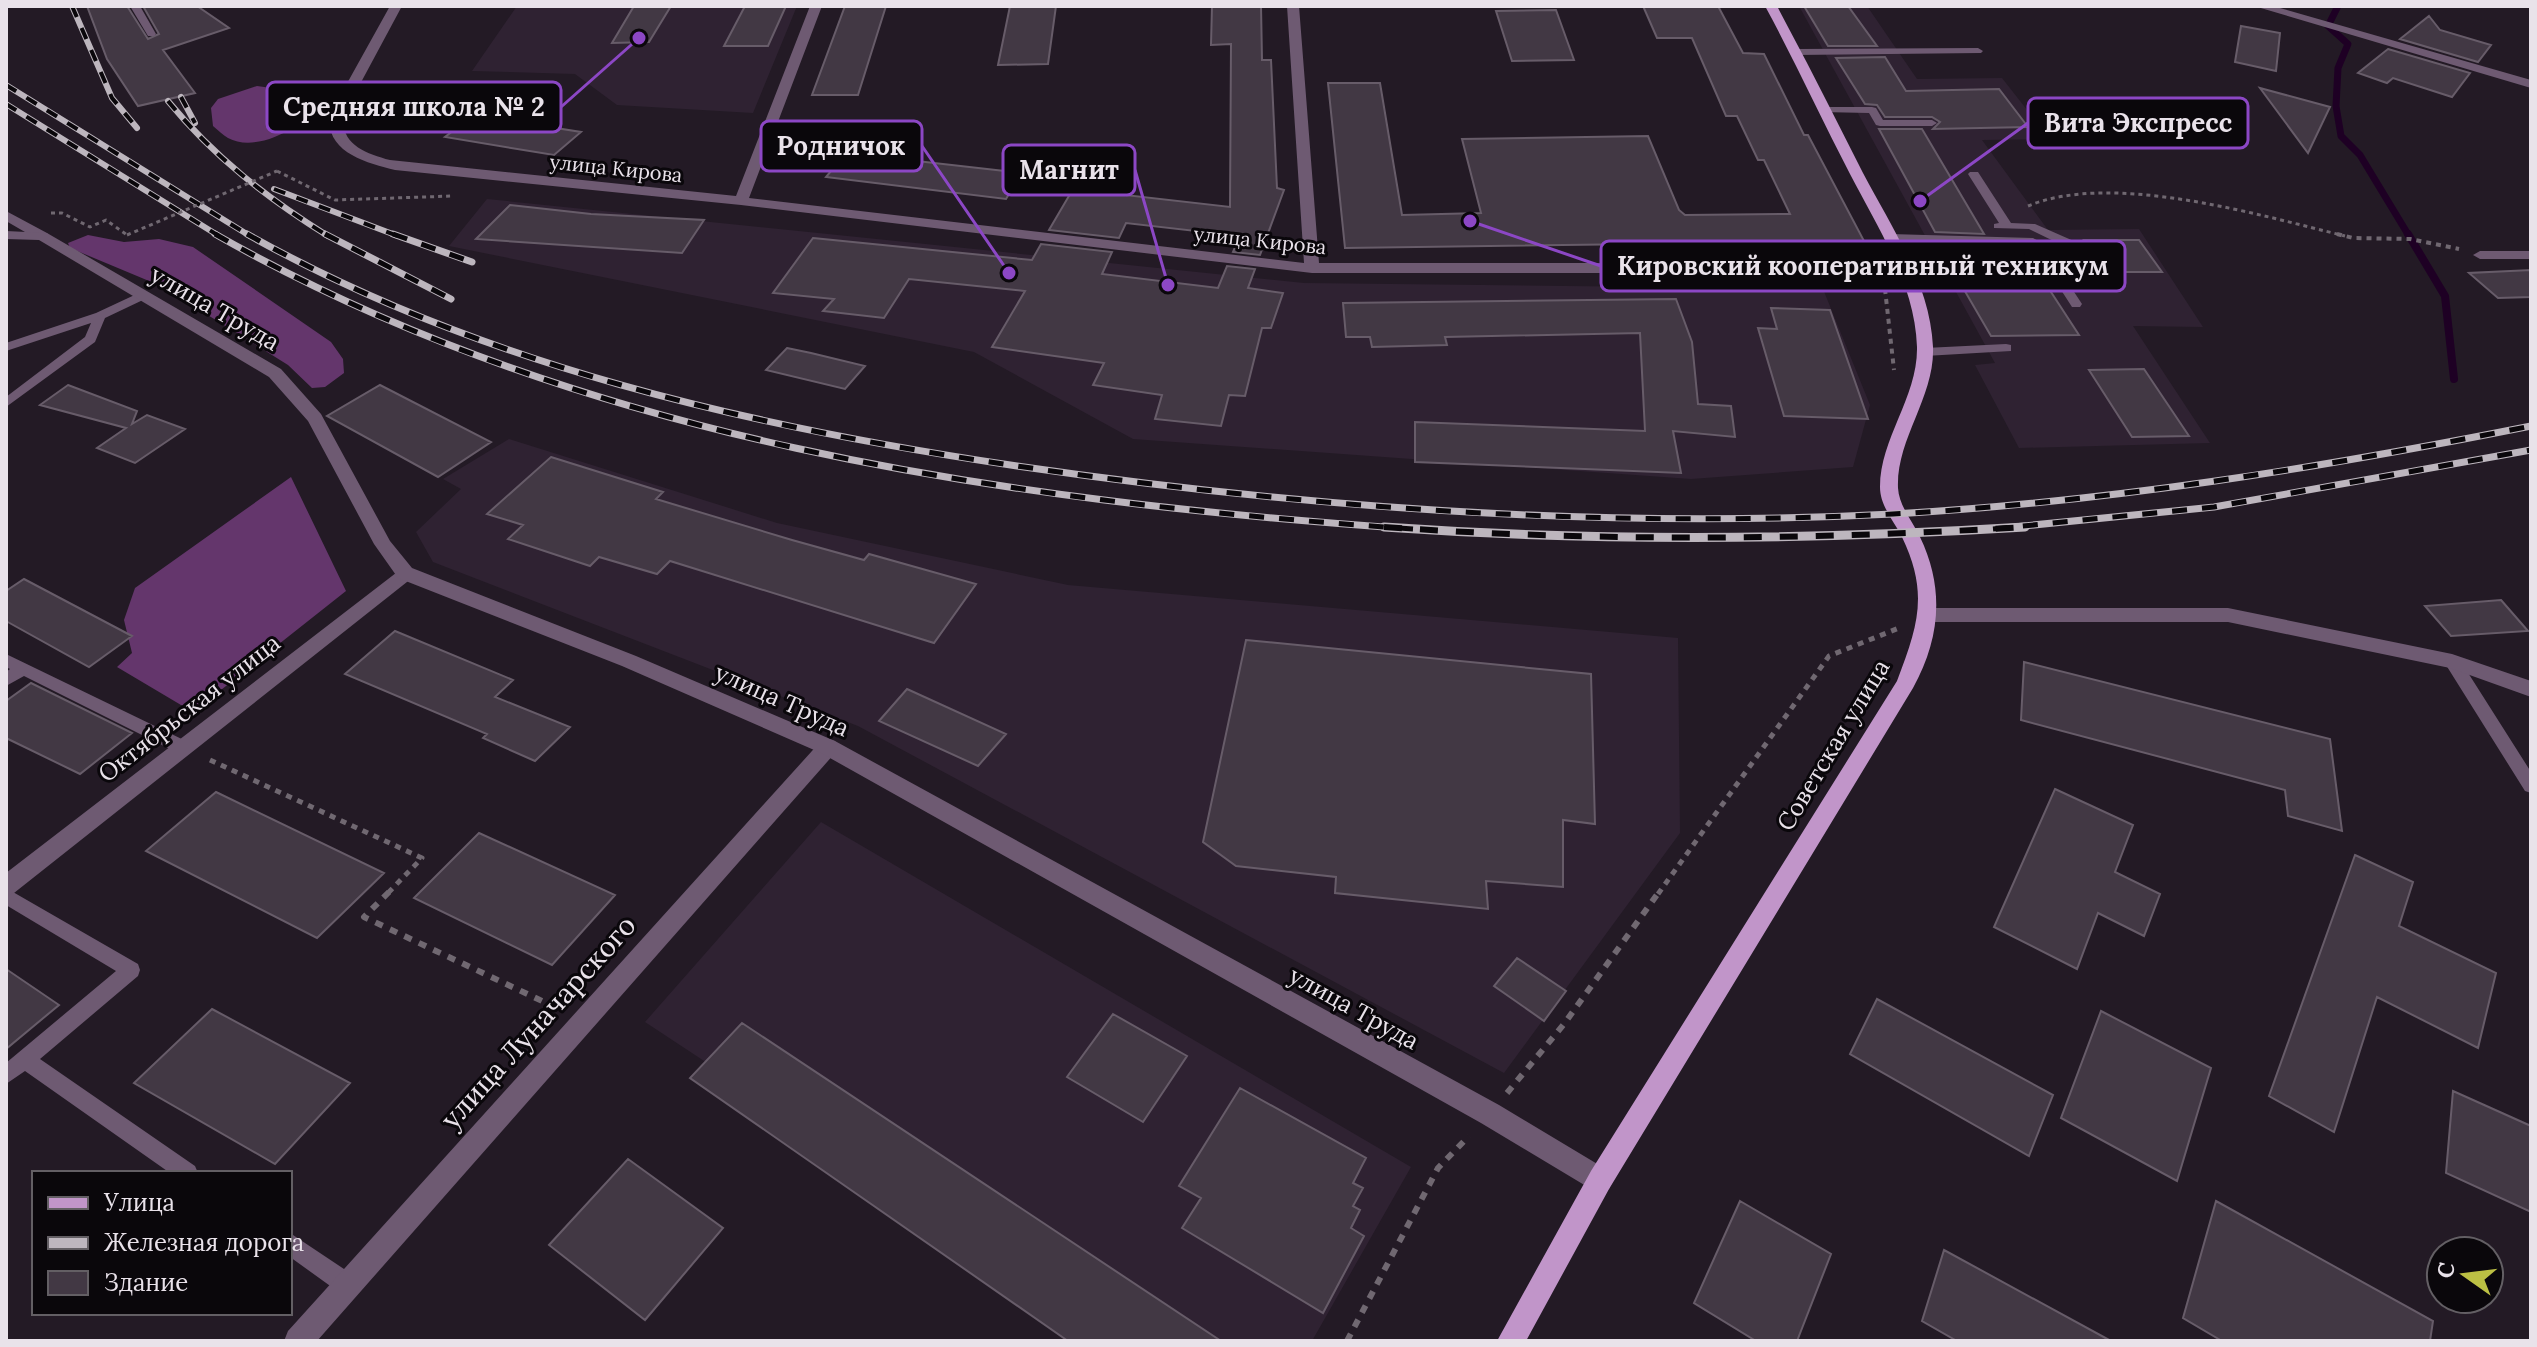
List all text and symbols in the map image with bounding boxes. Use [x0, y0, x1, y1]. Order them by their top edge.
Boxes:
callout: Средняя школа № 2 [267, 82, 561, 132]
text: Средняя школа № 2 [283, 90, 545, 123]
callout: Вита Экспресс [2028, 98, 2248, 148]
text: Вита Экспресс [2044, 106, 2233, 139]
callout: Родничок [761, 121, 922, 171]
text: Родничок [777, 129, 905, 162]
callout: Магнит [1003, 145, 1135, 195]
street label: улица Кирова [548, 149, 684, 187]
text: Магнит [1019, 153, 1119, 186]
street label: улица Кирова [1192, 221, 1328, 259]
callout: Кировский кооперативный техникум [1601, 241, 2125, 291]
text: Кировский кооперативный техникум [1617, 249, 2109, 282]
street label: улица Труда [145, 259, 285, 357]
street label: Октябрьская улица [92, 627, 286, 789]
street label: Советская улица [1770, 654, 1896, 836]
street label: улица Труда [710, 657, 854, 743]
street label: улица Луначарского [433, 908, 643, 1136]
street label: улица Труда [1283, 960, 1425, 1056]
legend [32, 1171, 292, 1315]
text: Улица [103, 1187, 175, 1218]
text: Железная дорога [104, 1227, 304, 1258]
north arrow [2425, 1235, 2505, 1315]
text: С [2430, 1259, 2461, 1281]
text: Здание [104, 1267, 188, 1298]

